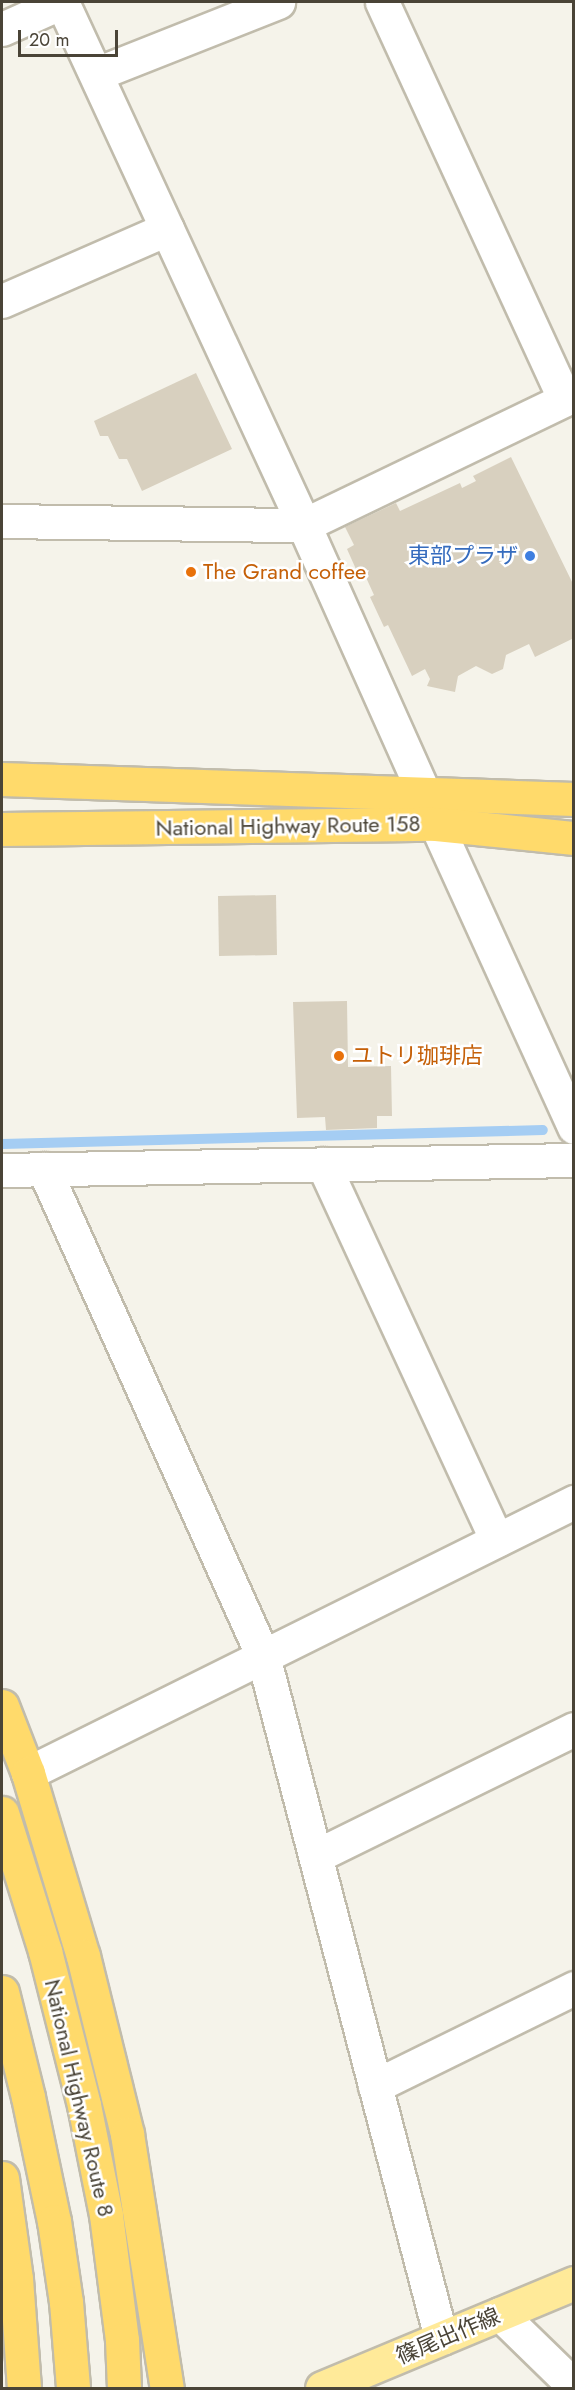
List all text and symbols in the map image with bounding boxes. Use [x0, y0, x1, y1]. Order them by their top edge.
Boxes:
scale bar [21, 18, 122, 56]
text: 20 m [29, 27, 69, 53]
place label: 東部プラザ [408, 543, 518, 569]
marker: 東部プラザ [523, 549, 537, 563]
place label: The Grand coffee [203, 559, 366, 585]
marker: The Grand coffee [184, 565, 198, 579]
street label: National Highway Route 158 [155, 810, 421, 842]
place label: ユトリ珈琲店 [351, 1043, 483, 1069]
marker: ユトリ珈琲店 [332, 1049, 346, 1063]
street label: National Highway Route 8 [39, 1977, 119, 2219]
street label: 篠尾出作線 [392, 2302, 504, 2370]

